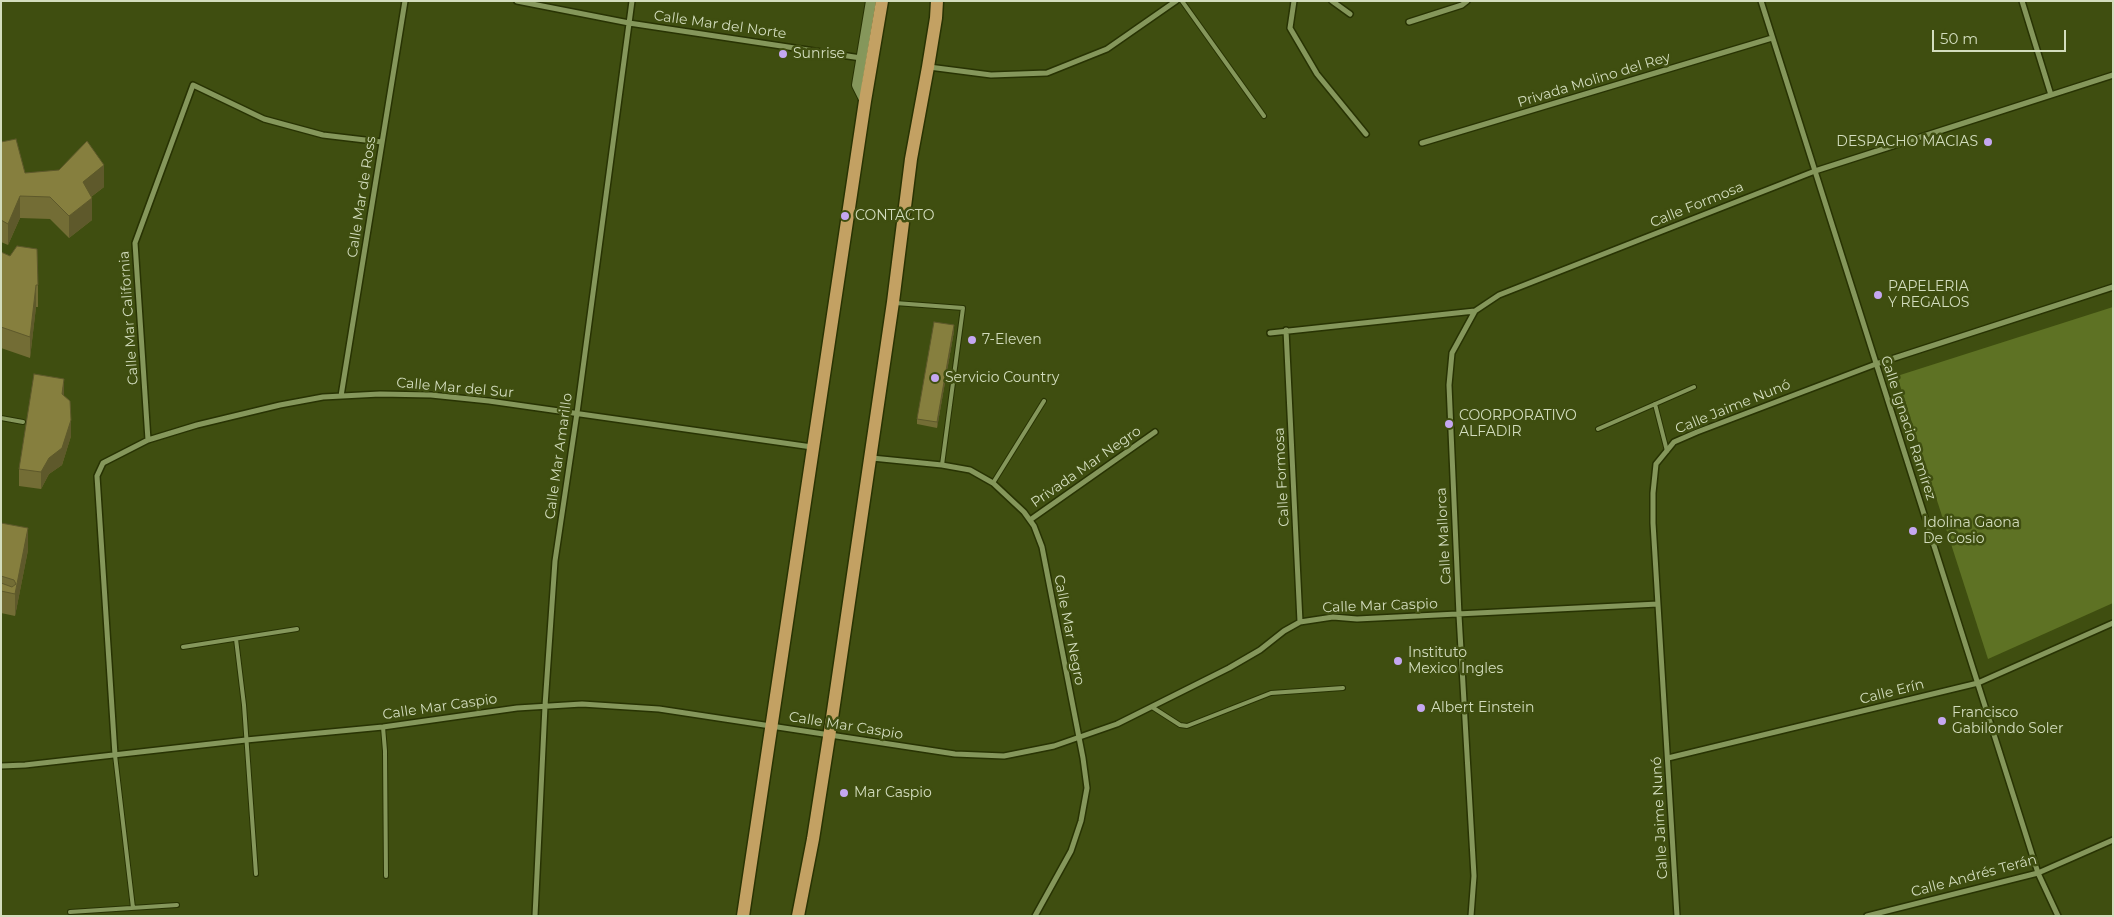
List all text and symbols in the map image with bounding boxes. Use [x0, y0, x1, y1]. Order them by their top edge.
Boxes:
street label: Calle Mar del Norte [653, 7, 787, 43]
scale bar [1934, 20, 2068, 52]
text: 50 m [1940, 29, 1978, 48]
place label: Sunrise [793, 46, 845, 62]
marker: Sunrise [777, 48, 789, 60]
street label: Privada Molino del Rey [1515, 49, 1673, 111]
place label: DESPACHO MACIAS [1836, 134, 1978, 150]
street label: Calle Mar de Ross [344, 135, 380, 259]
marker: DESPACHO MACIAS [1982, 136, 1994, 148]
street label: Calle Formosa [1648, 179, 1746, 231]
place label: CONTACTO [855, 208, 934, 224]
marker: CONTACTO [839, 210, 851, 222]
street label: Calle Mar California [116, 250, 142, 386]
place label: PAPELERIA Y REGALOS [1888, 279, 1969, 312]
marker: PAPELERIA Y REGALOS [1872, 289, 1884, 301]
place label: 7-Eleven [982, 332, 1042, 348]
marker: 7-Eleven [966, 334, 978, 346]
street label: Calle Ignacio Ramírez [1877, 354, 1939, 502]
place label: Servicio Country [945, 370, 1059, 386]
marker: Servicio Country [929, 372, 941, 384]
street label: Calle Mar del Sur [396, 375, 514, 401]
street label: Calle Jaime Nunó [1673, 376, 1793, 438]
street label: Calle Mar Amarillo [542, 392, 576, 520]
place label: COORPORATIVO ALFADIR [1459, 408, 1577, 441]
marker: COORPORATIVO ALFADIR [1443, 418, 1455, 430]
street label: Privada Mar Negro [1028, 423, 1144, 511]
street label: Calle Formosa [1271, 427, 1293, 527]
street label: Calle Mallorca [1433, 487, 1455, 585]
place label: Idolina Gaona De Cosio [1923, 515, 2020, 548]
marker: Idolina Gaona De Cosio [1907, 525, 1919, 537]
street label: Calle Mar Negro [1050, 573, 1088, 687]
street label: Calle Mar Caspio [1322, 596, 1438, 616]
place label: Instituto Mexico Ingles [1408, 645, 1503, 678]
marker: Instituto Mexico Ingles [1392, 655, 1404, 667]
street label: Calle Erín [1858, 676, 1926, 708]
street label: Calle Mar Caspio [382, 691, 498, 723]
place label: Albert Einstein [1431, 700, 1534, 716]
marker: Albert Einstein [1415, 702, 1427, 714]
place label: Francisco Gabilondo Soler [1952, 705, 2064, 738]
street label: Calle Mar Caspio [788, 709, 904, 743]
marker: Francisco Gabilondo Soler [1936, 715, 1948, 727]
street label: Calle Jaime Nunó [1648, 756, 1672, 880]
place label: Mar Caspio [854, 785, 932, 801]
marker: Mar Caspio [838, 787, 850, 799]
street label: Calle Andrés Terán [1909, 851, 2039, 901]

